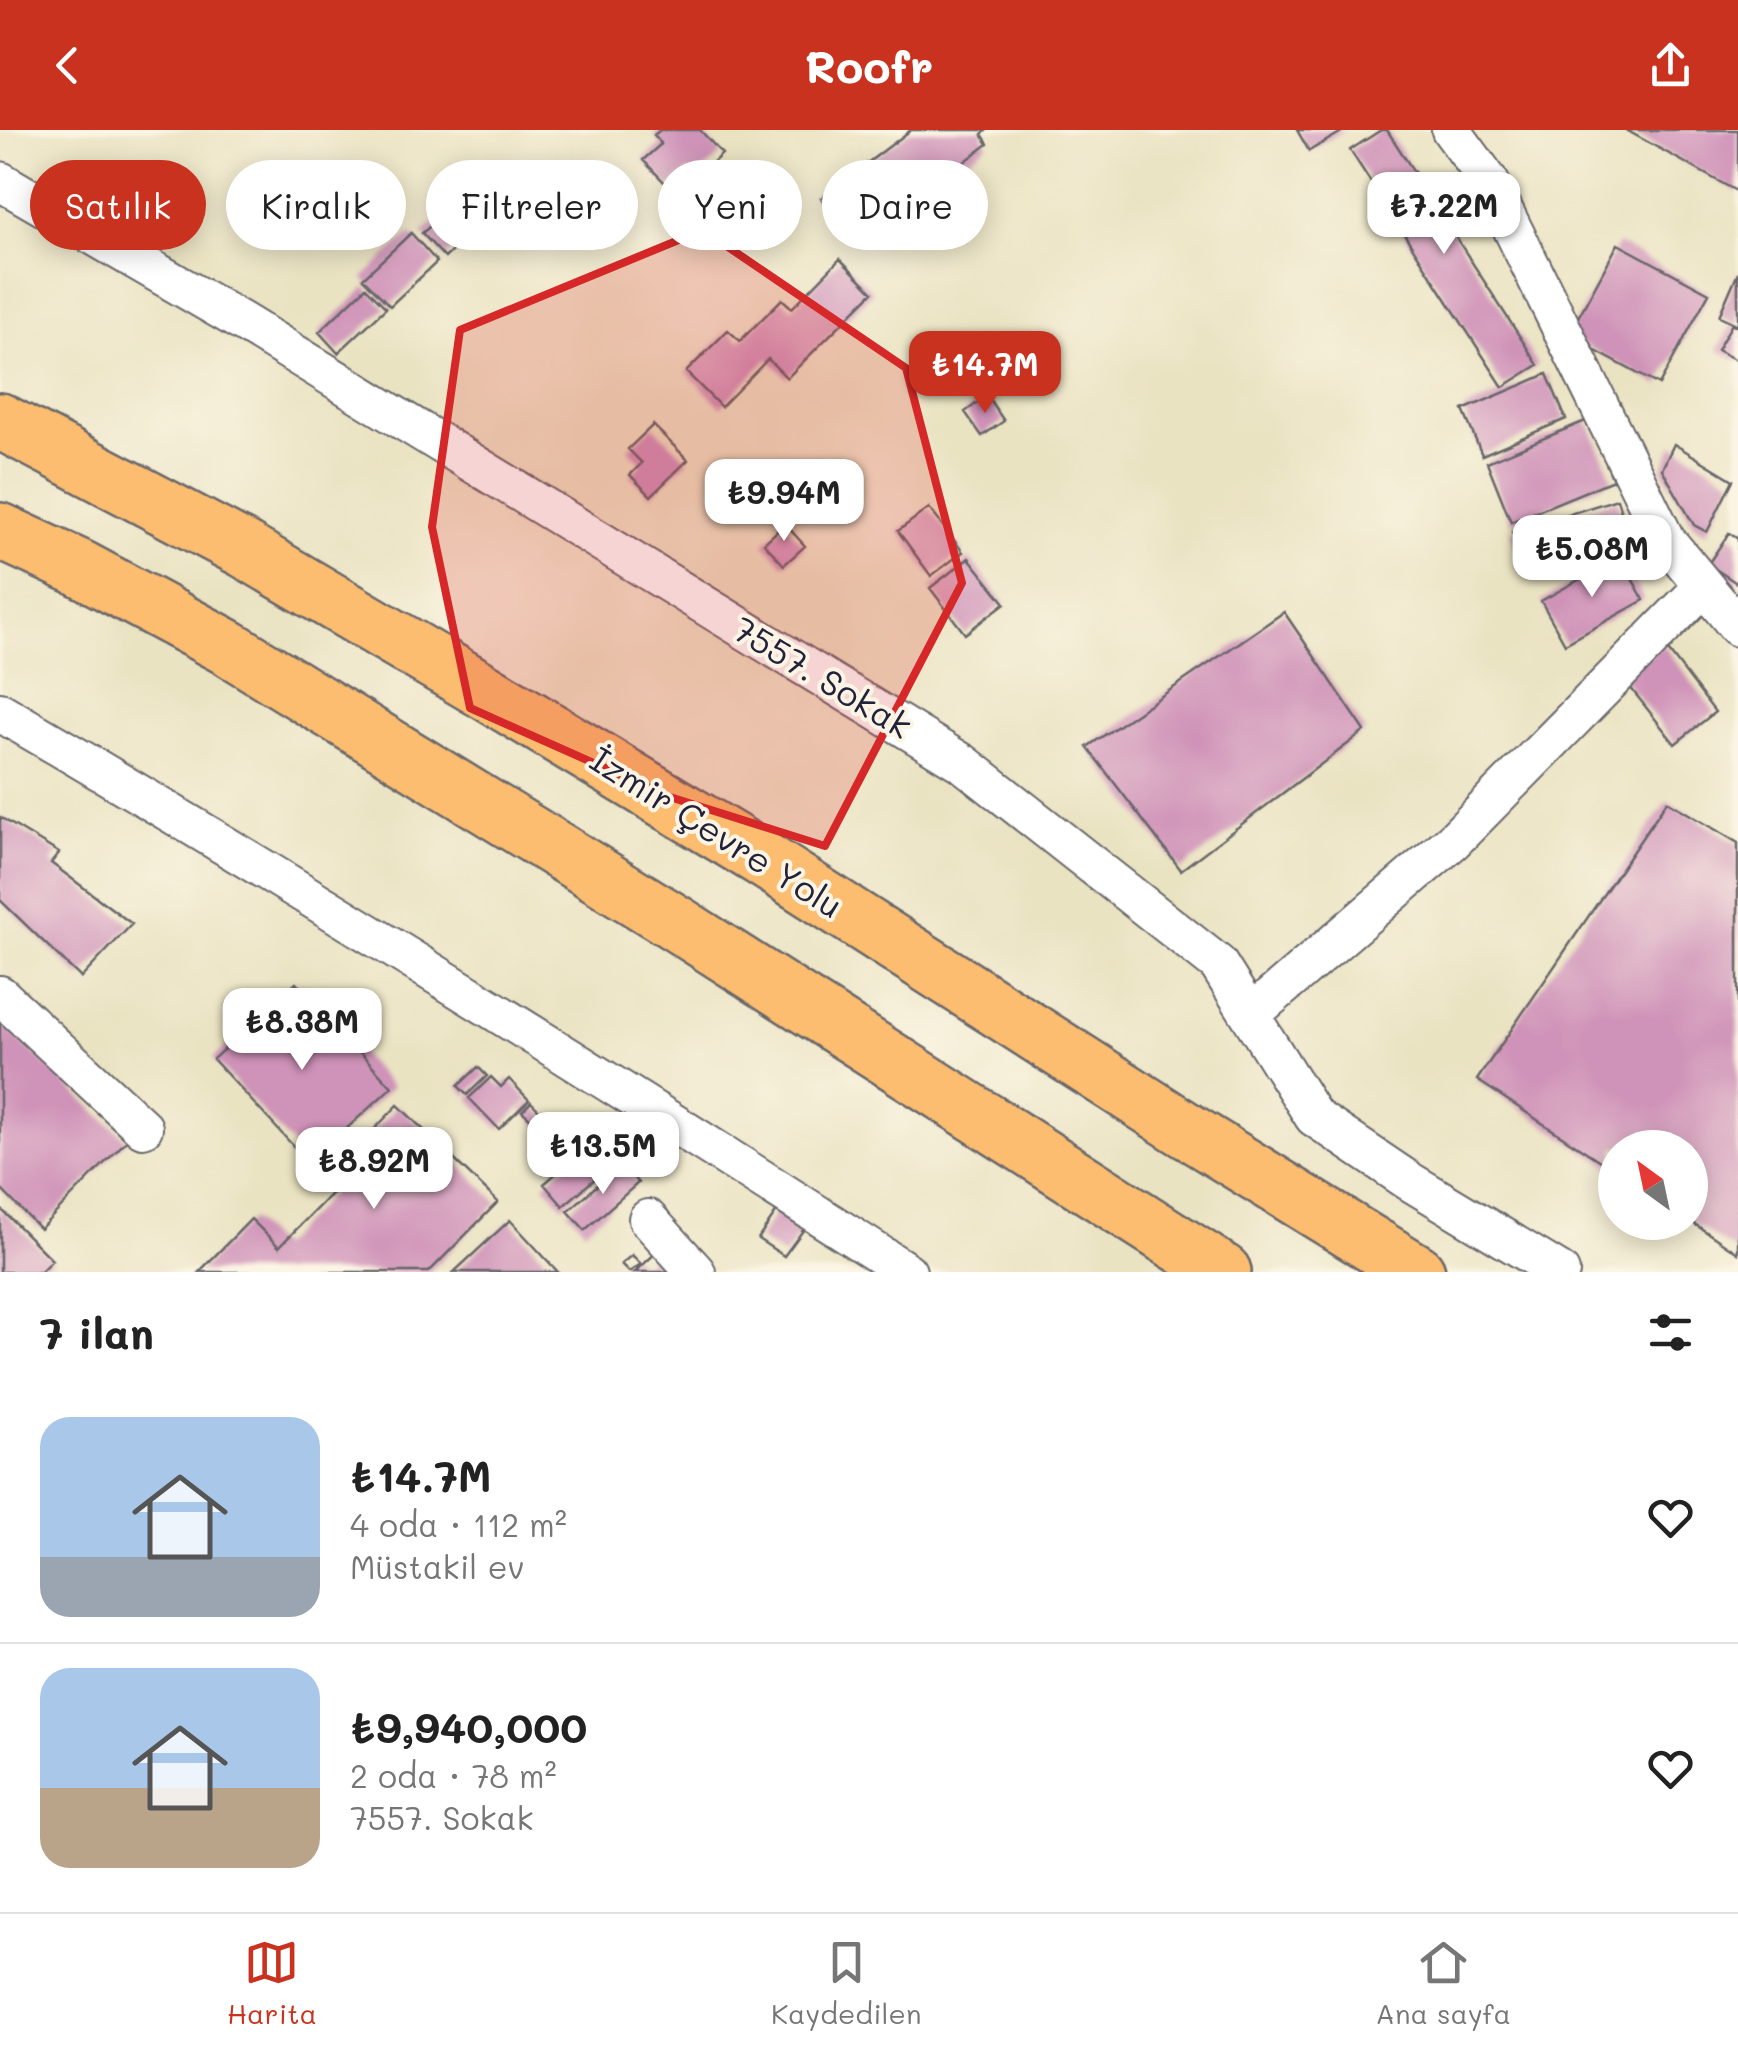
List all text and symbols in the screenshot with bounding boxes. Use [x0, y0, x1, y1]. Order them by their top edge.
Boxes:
text: Roofr [805, 36, 933, 94]
icon: back [40, 38, 95, 93]
icon: share [1643, 38, 1698, 93]
chip: Satılık [30, 160, 206, 250]
chip: Kiralık [226, 160, 406, 250]
chip: Filtreler [426, 160, 638, 250]
chip: Yeni [658, 160, 802, 250]
chip: Daire [822, 160, 988, 250]
pin: ₺7.22M [1363, 172, 1525, 257]
text: ₺7.22M [1389, 183, 1499, 225]
pin: ₺14.7M [904, 331, 1066, 416]
text: ₺14.7M [931, 342, 1039, 384]
pin: ₺9.94M [703, 459, 865, 544]
text: ₺9.94M [727, 470, 841, 512]
pin: ₺5.08M [1511, 515, 1673, 600]
text: ₺5.08M [1535, 526, 1649, 568]
street label: 7557. Sokak [725, 605, 921, 748]
street label: İzmir Çevre Yolu [582, 735, 852, 927]
pin: ₺8.38M [221, 988, 383, 1073]
text: ₺8.38M [245, 999, 359, 1041]
pin: ₺13.5M [522, 1112, 684, 1197]
text: ₺13.5M [549, 1123, 657, 1165]
pin: ₺8.92M [293, 1127, 455, 1212]
north arrow [1598, 1130, 1708, 1240]
map controls [1598, 1130, 1708, 1240]
text: ₺8.92M [318, 1138, 430, 1180]
text: 7 ilan [40, 1305, 154, 1360]
icon: filters [1643, 1305, 1698, 1360]
text: ₺14.7M [350, 1448, 492, 1503]
icon: home [120, 1457, 240, 1577]
icon: heart [1643, 1490, 1698, 1545]
text: 4 oda · 112 m² [350, 1503, 567, 1545]
text: Müstakil ev [350, 1545, 524, 1587]
text: ₺9,940,000 [350, 1699, 587, 1754]
icon: home [120, 1708, 240, 1828]
icon: heart [1643, 1741, 1698, 1796]
text: 2 oda · 78 m² [350, 1754, 557, 1796]
text: 7557. Sokak [350, 1796, 534, 1838]
tab: Harita [227, 1935, 317, 2031]
tab: Kaydedilen [771, 1935, 921, 2031]
tab: Ana sayfa [1376, 1935, 1511, 2031]

